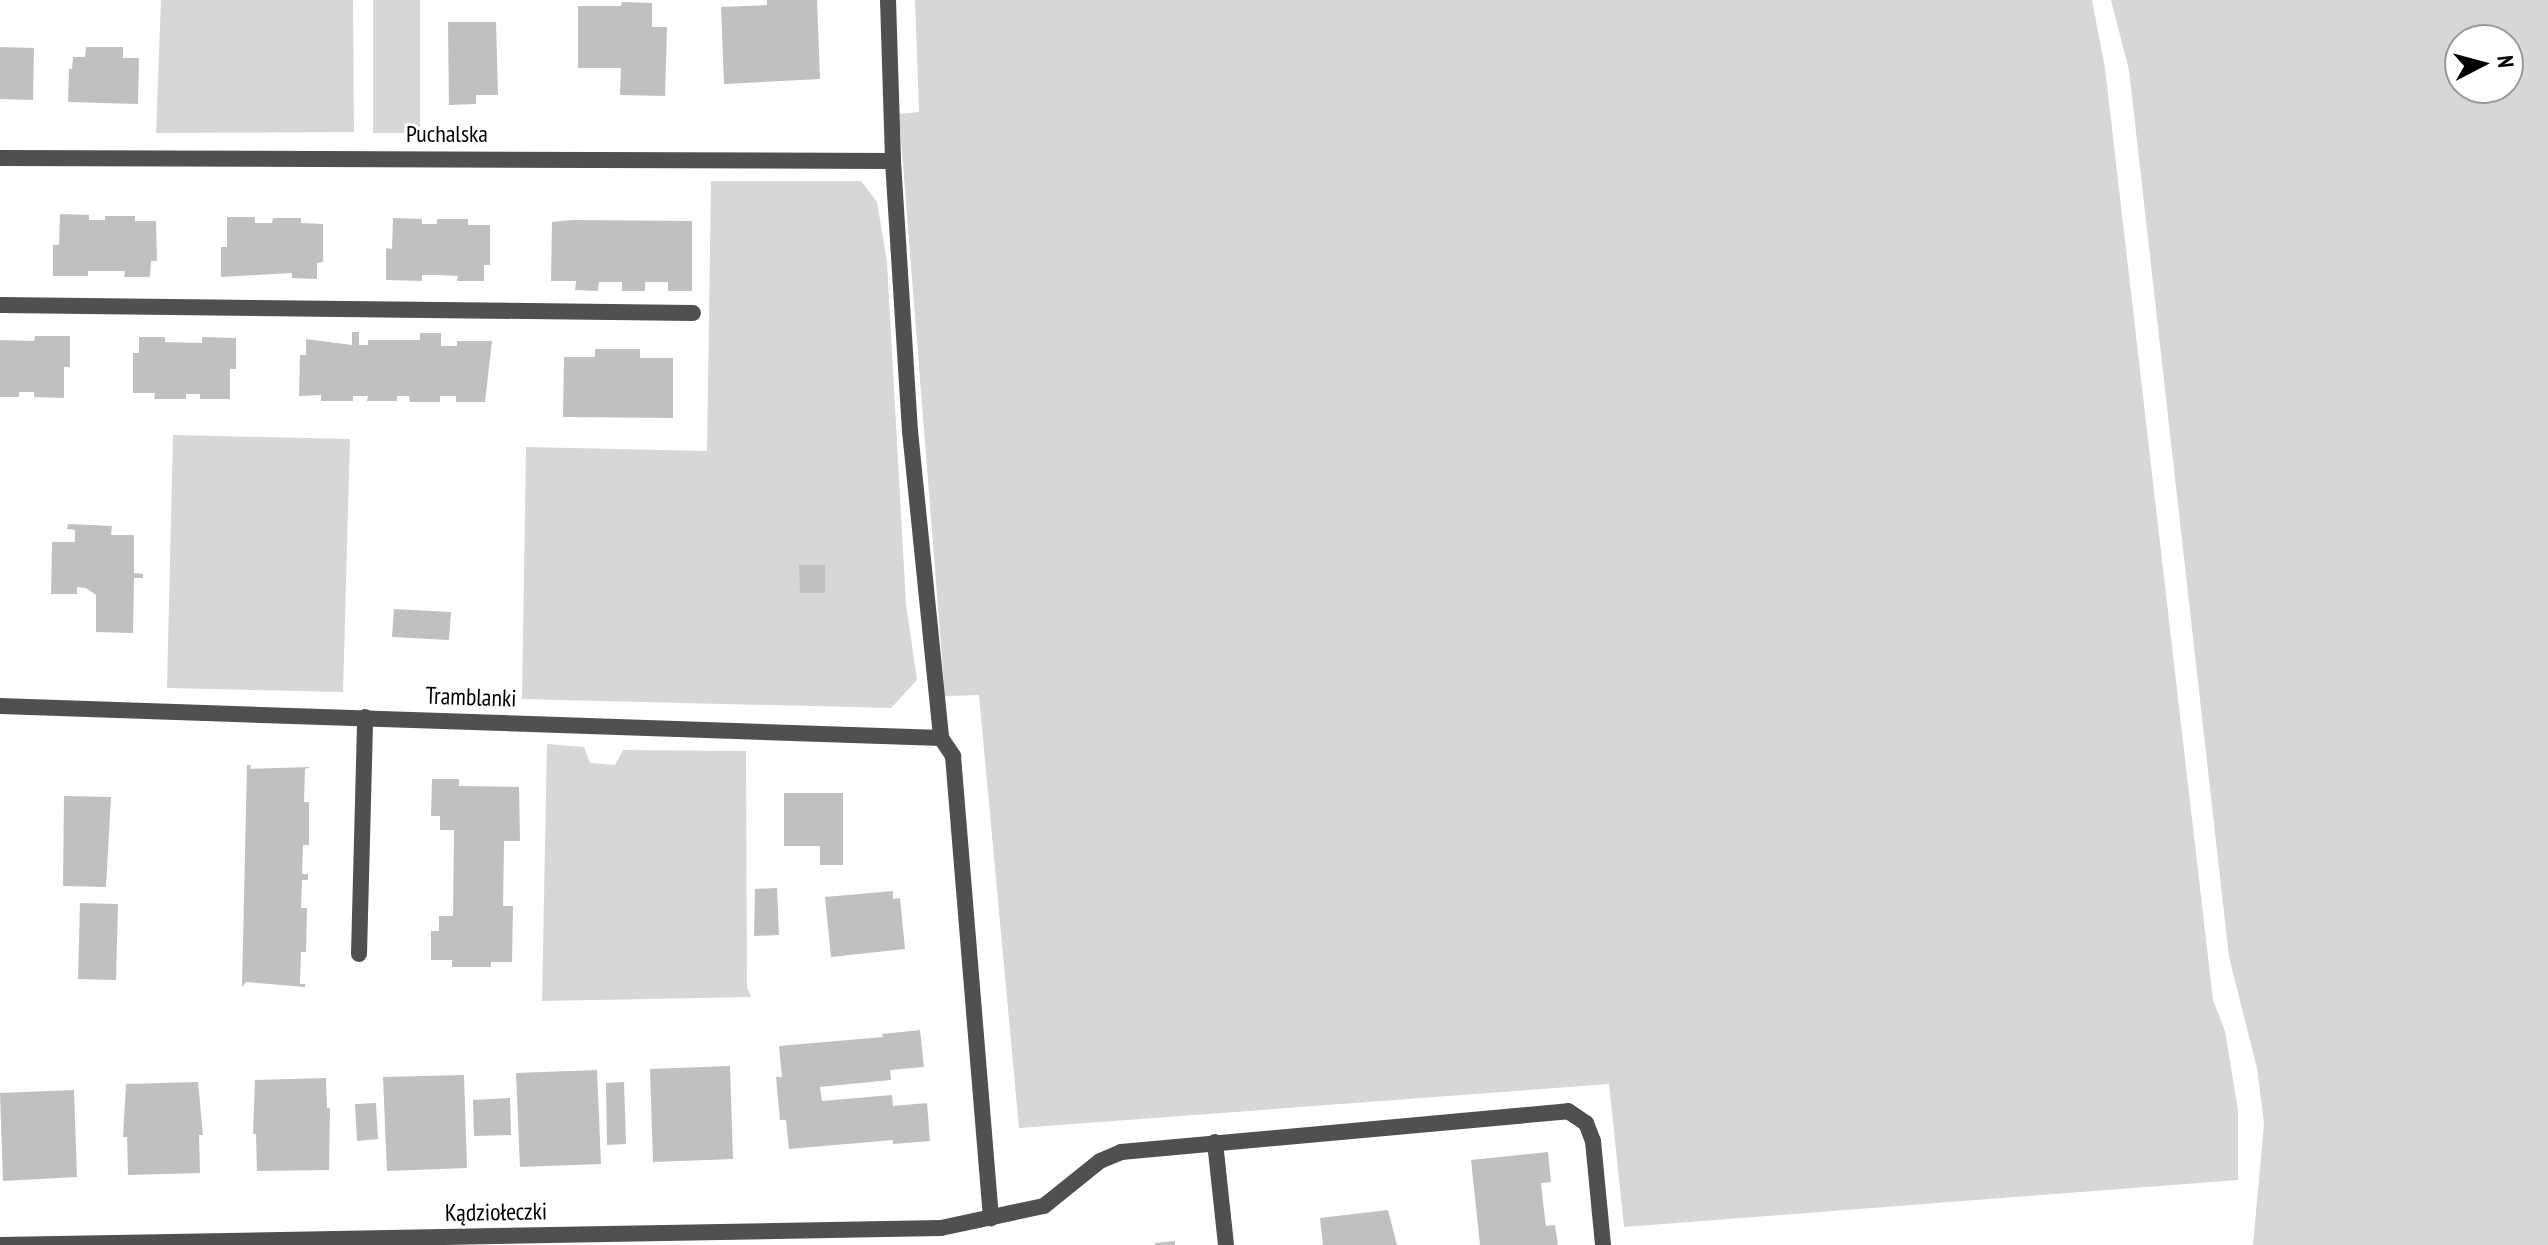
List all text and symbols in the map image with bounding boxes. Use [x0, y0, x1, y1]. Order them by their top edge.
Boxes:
north arrow [2444, 24, 2524, 104]
text: N [2491, 54, 2520, 69]
street label: Puchalska [406, 120, 488, 148]
street label: Tramblanki [425, 681, 517, 713]
street label: Kądziołeczki [445, 1197, 547, 1227]

